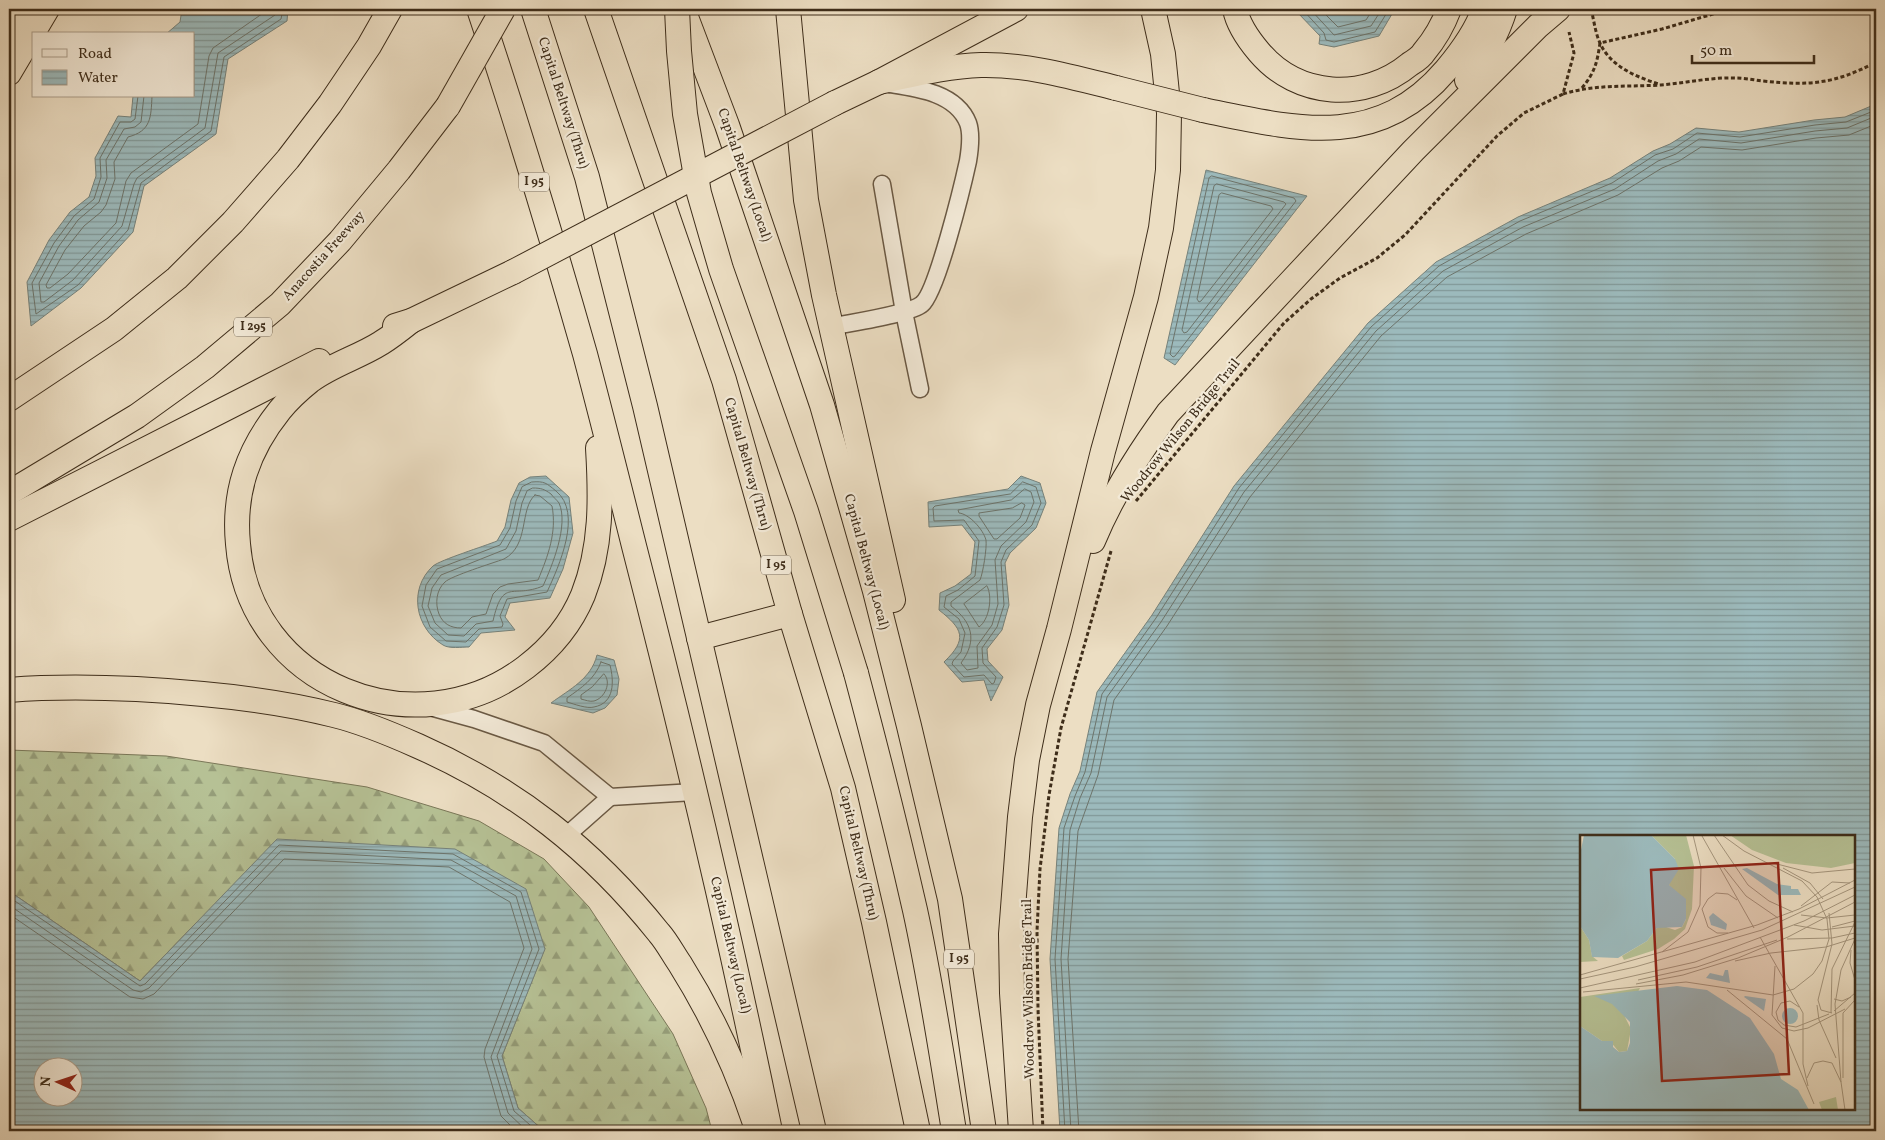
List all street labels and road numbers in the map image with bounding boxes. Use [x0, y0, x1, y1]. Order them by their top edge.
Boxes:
street label: Capital Beltway (Thru) [533, 35, 593, 171]
street label: Capital Beltway (Local) [712, 106, 776, 244]
road number: I 95 [519, 172, 549, 192]
street label: Anacostia Freeway [278, 207, 370, 305]
road number: I 295 [234, 318, 272, 337]
street label: Woodrow Wilson Bridge Trail [1117, 355, 1245, 507]
street label: Capital Beltway (Thru) [719, 395, 775, 533]
street label: Capital Beltway (Local) [839, 492, 893, 632]
road number: I 95 [761, 556, 791, 574]
street label: Capital Beltway (Thru) [833, 784, 883, 922]
street label: Capital Beltway (Local) [705, 875, 755, 1015]
street label: Woodrow Wilson Bridge Trail [1018, 899, 1040, 1079]
road number: I 95 [944, 950, 974, 969]

